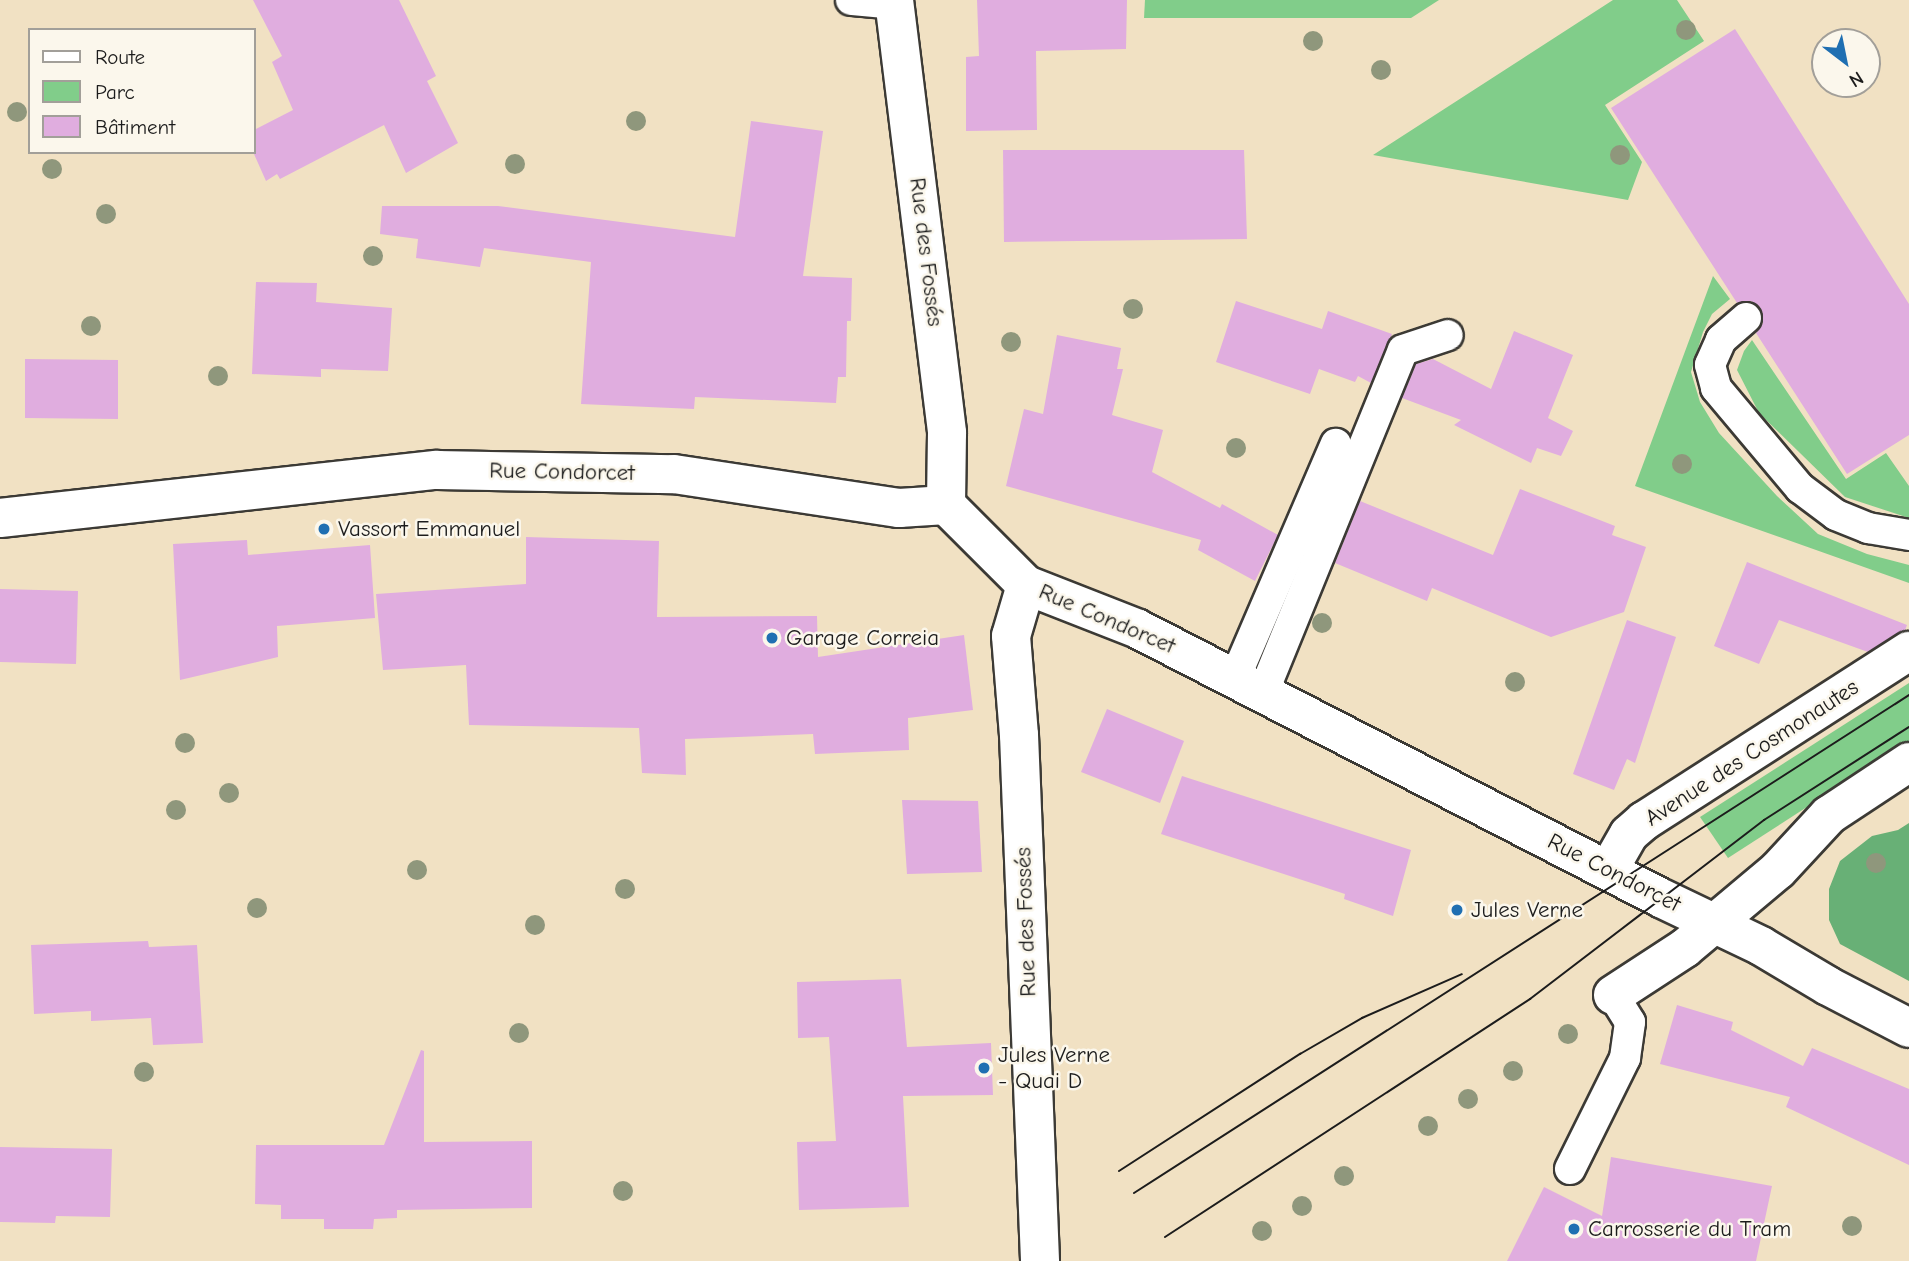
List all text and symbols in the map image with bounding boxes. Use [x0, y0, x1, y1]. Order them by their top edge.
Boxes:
legend [28, 28, 256, 154]
north arrow [1811, 28, 1881, 98]
text: Route [95, 45, 145, 69]
text: N [1845, 66, 1867, 92]
text: Parc [95, 80, 135, 104]
text: Bâtiment [95, 115, 175, 139]
street label: Rue des Fossés [903, 176, 949, 328]
street label: Rue Condorcet [489, 457, 635, 487]
place label: Vassort Emmanuel [338, 515, 520, 543]
marker: Vassort Emmanuel [316, 521, 332, 537]
street label: Rue Condorcet [1035, 578, 1179, 660]
place label: Garage Correia [786, 624, 939, 652]
marker: Garage Correia [764, 630, 780, 646]
street label: Avenue des Cosmonautes [1640, 674, 1864, 832]
street label: Rue Condorcet [1543, 828, 1685, 918]
street label: Rue des Fossés [1010, 847, 1042, 997]
place label: Jules Verne [1471, 896, 1583, 924]
marker: Jules Verne [1449, 902, 1465, 918]
place label: Jules Verne - Quai D [998, 1041, 1110, 1095]
marker: Jules Verne - Quai D [976, 1060, 992, 1076]
place label: Carrosserie du Tram [1588, 1215, 1791, 1243]
marker: Carrosserie du Tram [1566, 1221, 1582, 1237]

